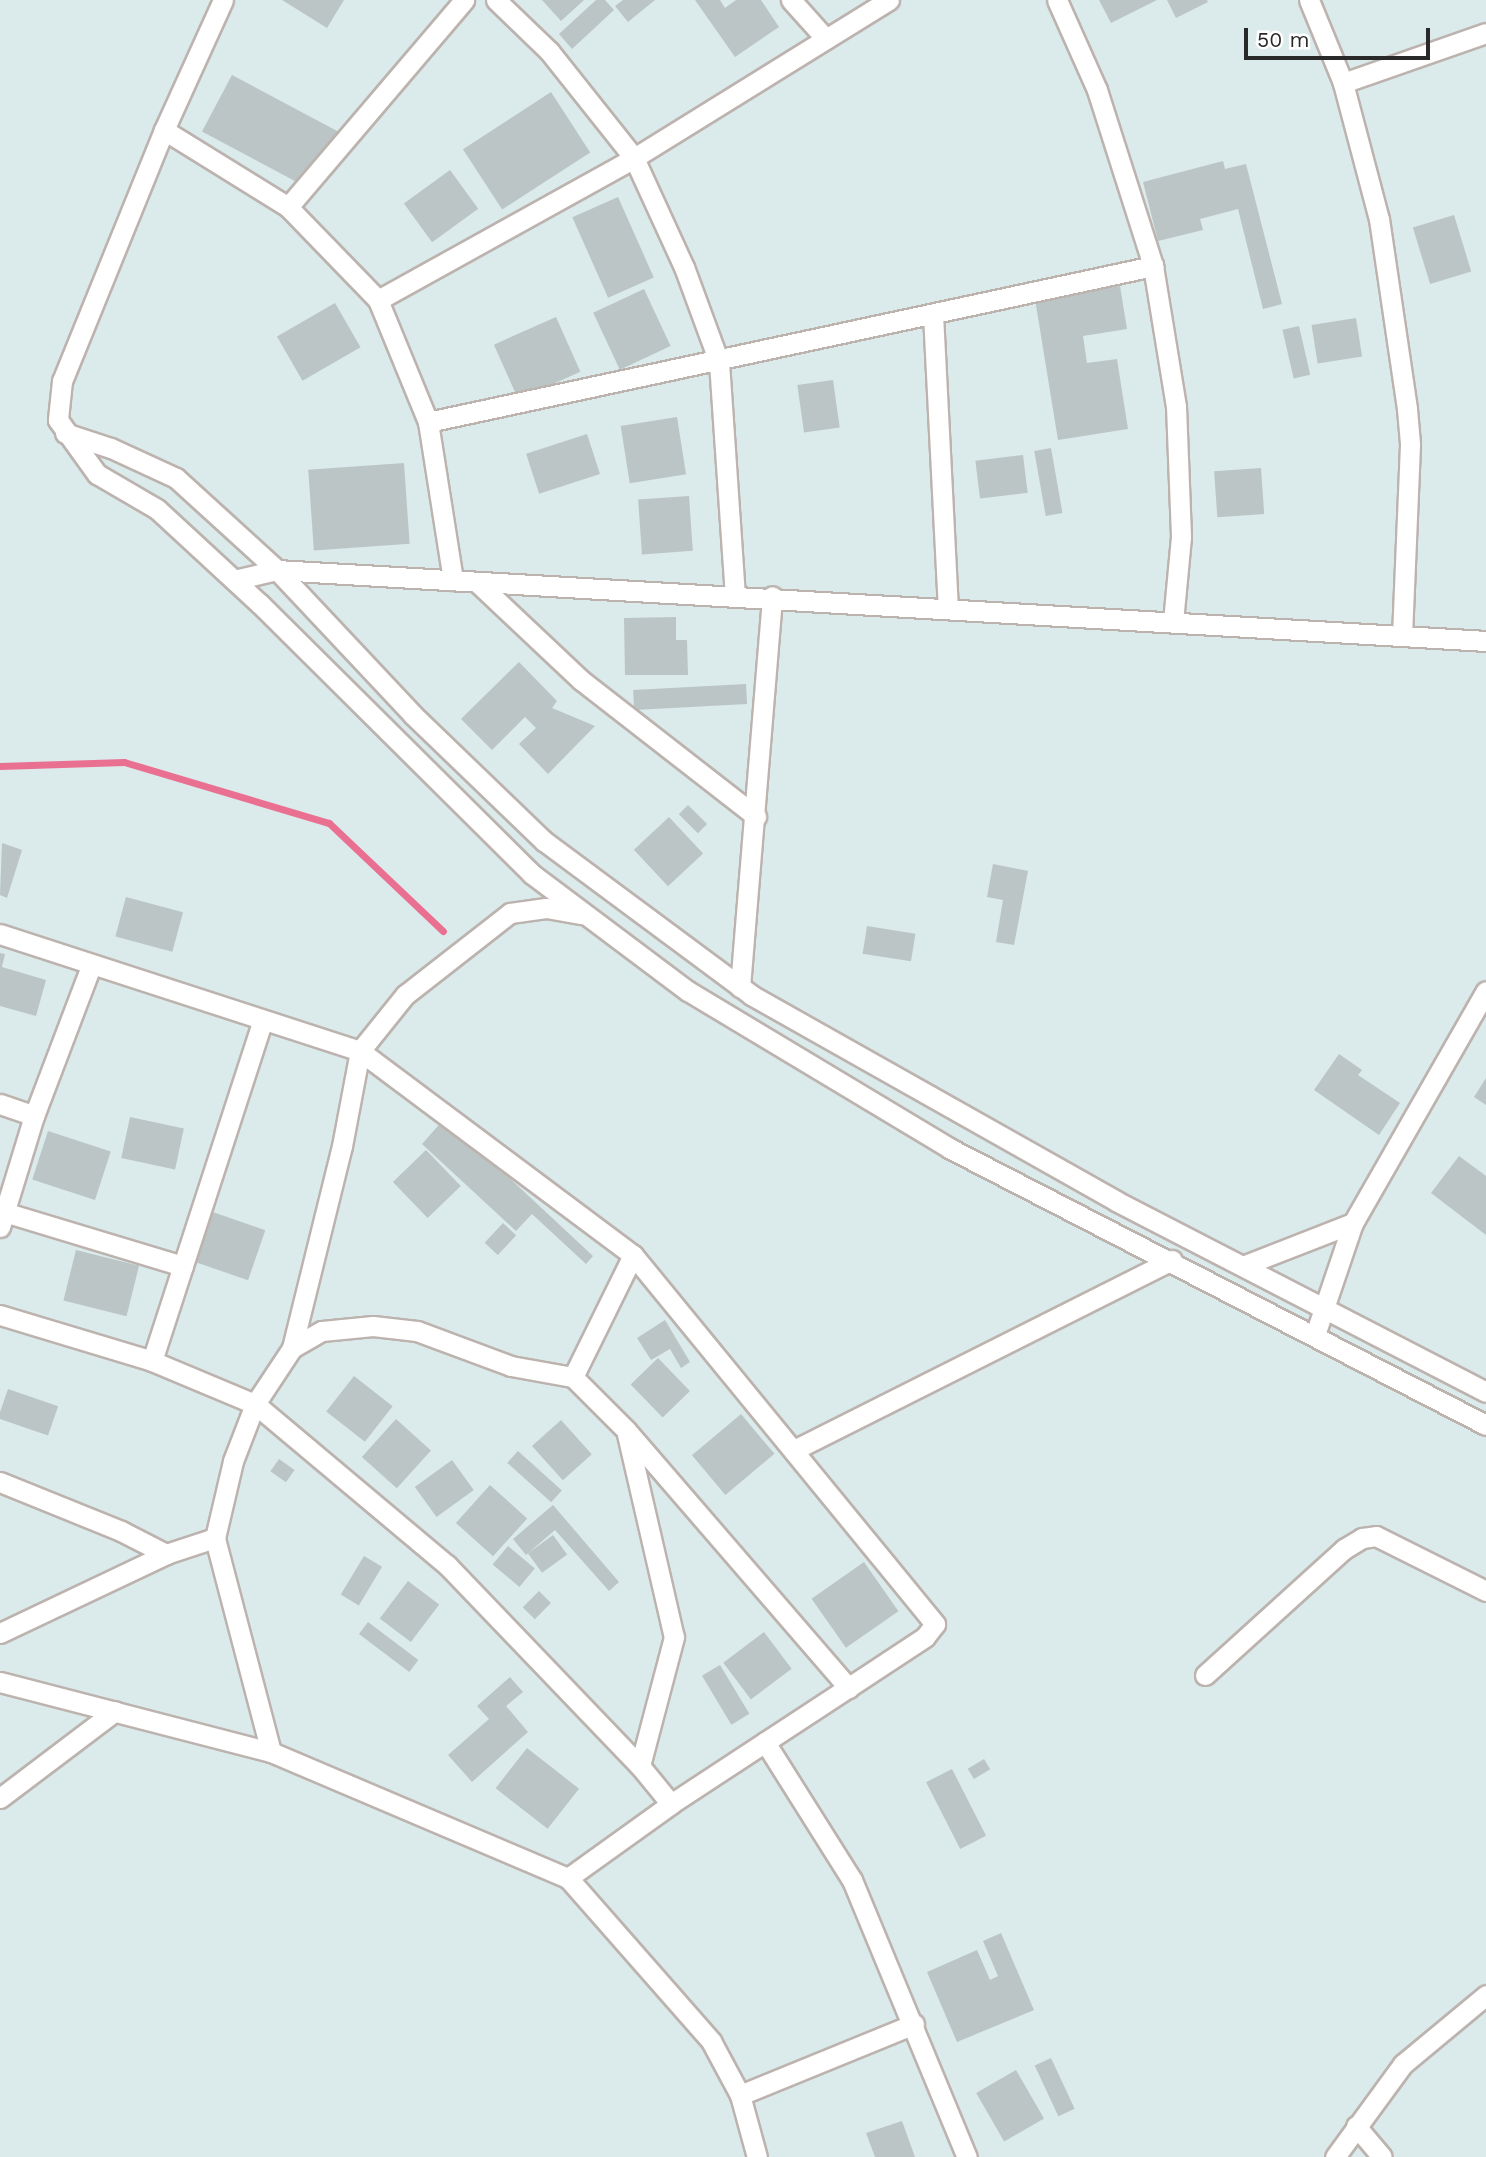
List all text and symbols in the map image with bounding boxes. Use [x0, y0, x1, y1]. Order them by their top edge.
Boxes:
scale bar [1248, 14, 1434, 58]
text: 50 m [1257, 27, 1309, 52]

